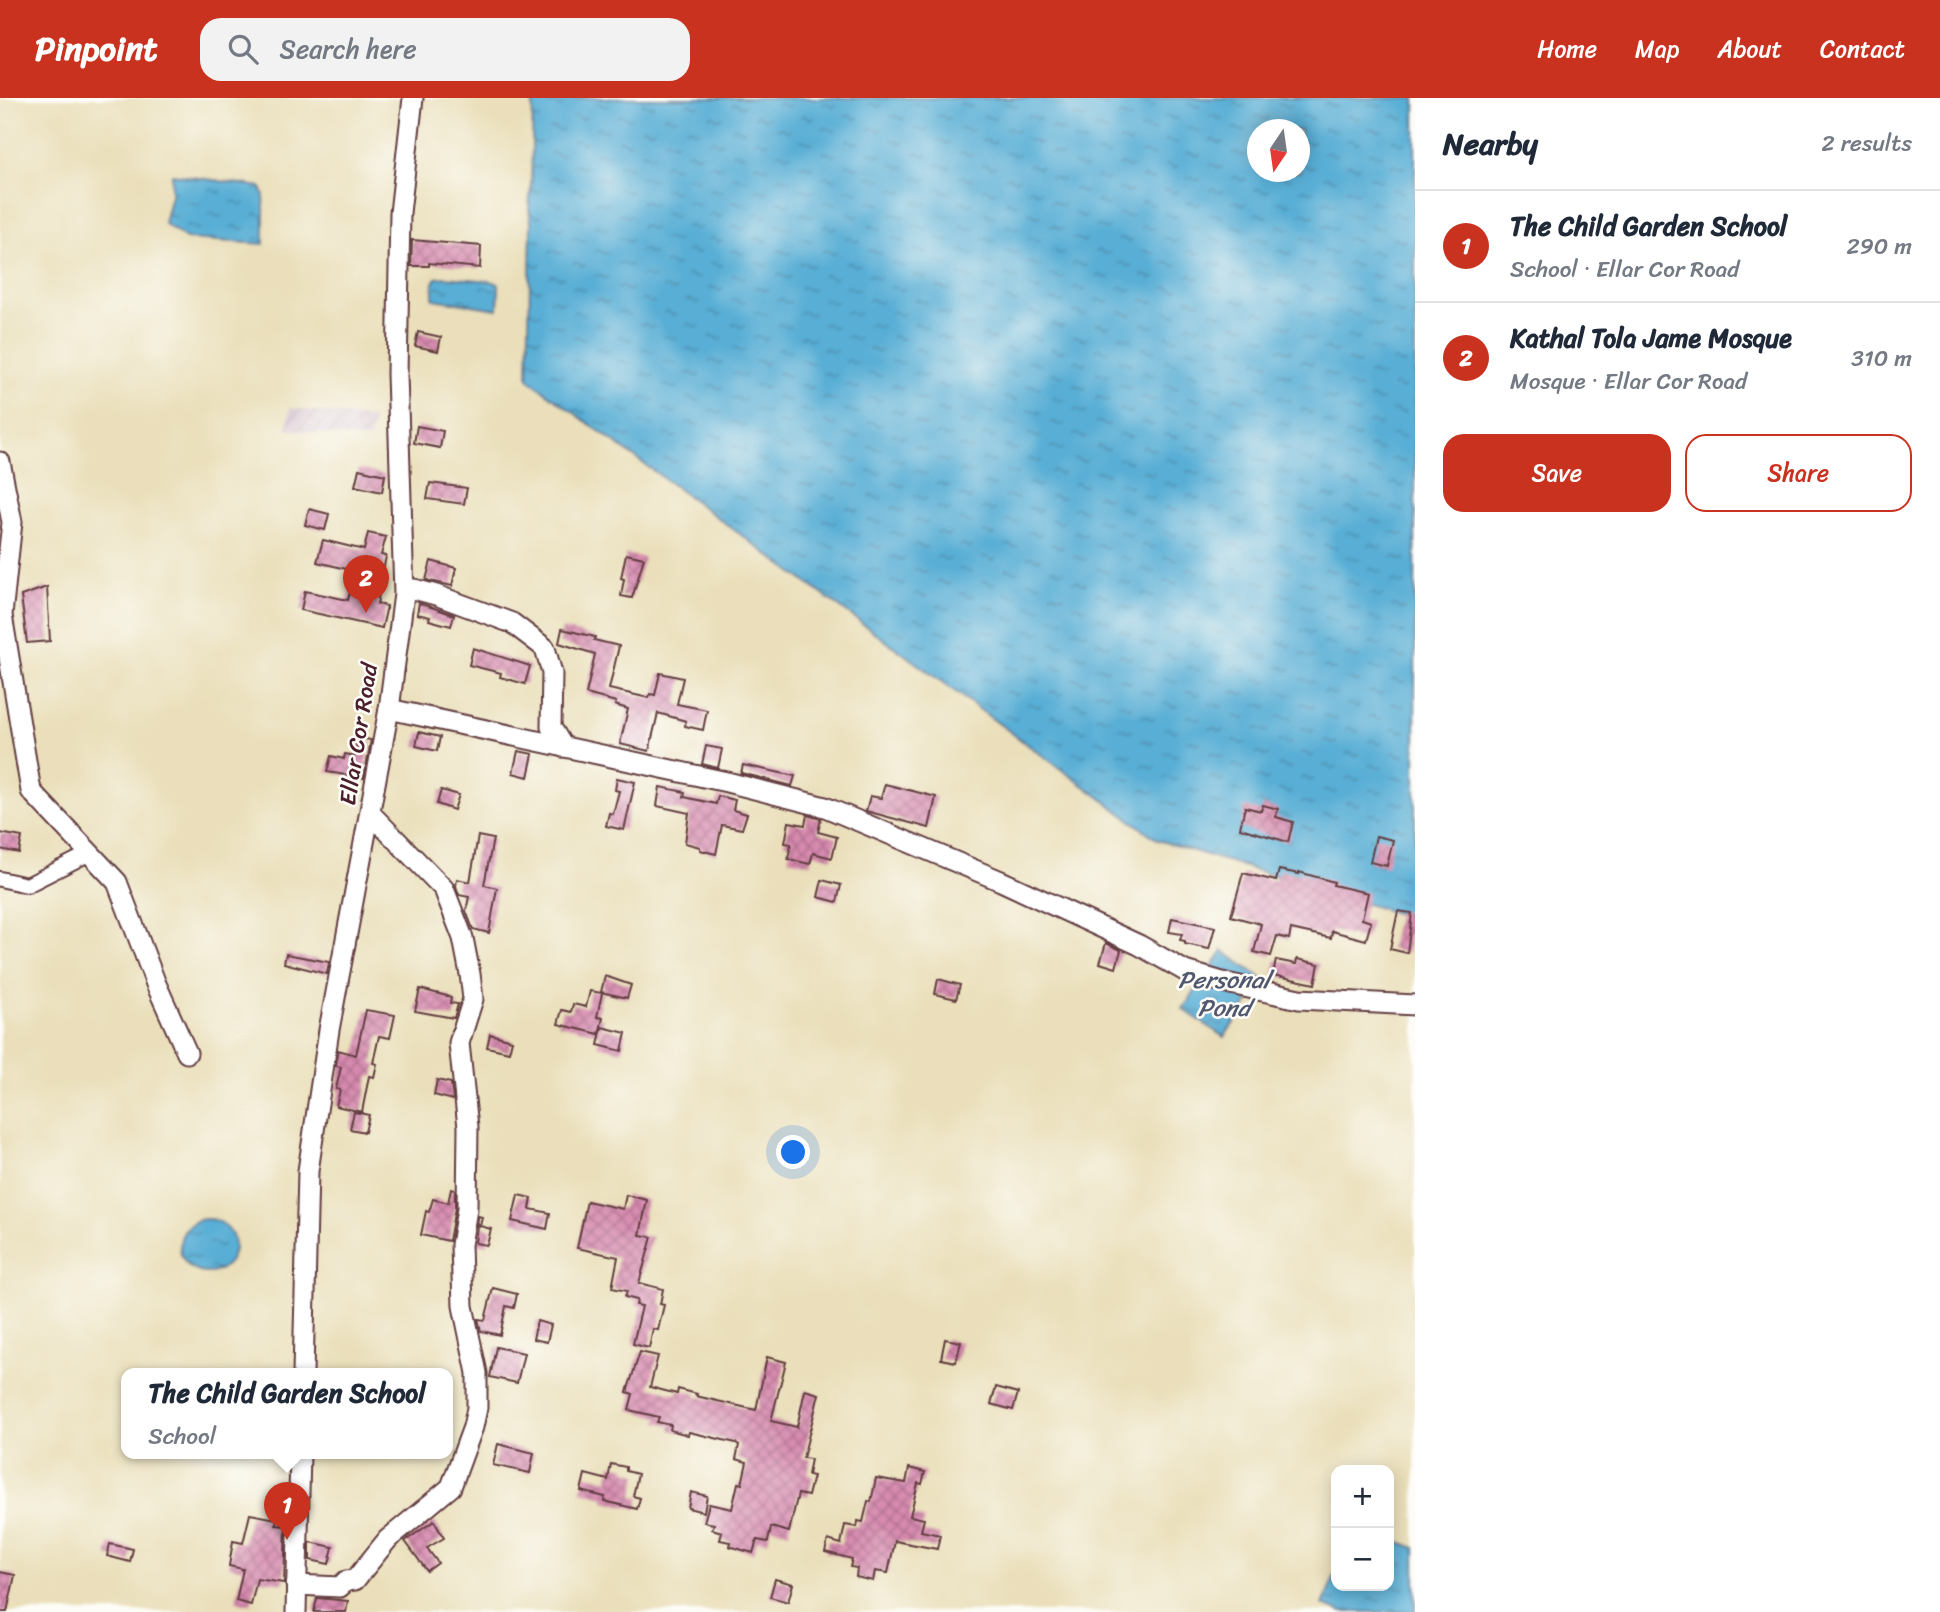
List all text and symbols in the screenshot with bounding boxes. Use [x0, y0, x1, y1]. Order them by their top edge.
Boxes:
search box [200, 18, 690, 81]
text: Pinpoint [35, 20, 158, 78]
text: Search here [280, 26, 417, 72]
text: Home [1537, 28, 1597, 70]
text: Map [1635, 28, 1679, 70]
text: About [1717, 28, 1782, 70]
text: Contact [1820, 28, 1905, 70]
icon: search [224, 30, 262, 68]
text: Nearby [1443, 117, 1538, 171]
north arrow [1247, 119, 1310, 182]
text: 2 results [1821, 123, 1912, 164]
text: The Child Garden School [1510, 203, 1787, 249]
text: 1 [1461, 226, 1471, 267]
text: 290 m [1846, 226, 1912, 267]
text: School · Ellar Cor Road [1510, 249, 1739, 290]
text: Kathal Tola Jame Mosque [1510, 315, 1792, 361]
text: 2 [1459, 338, 1473, 379]
text: 310 m [1851, 338, 1912, 379]
text: Mosque · Ellar Cor Road [1510, 361, 1747, 402]
button: Save [1443, 434, 1671, 512]
button: Share [1685, 434, 1912, 512]
pin: 2 [343, 555, 389, 613]
street label: Ellar Cor Road [327, 658, 390, 808]
water label: Personal Pond [1178, 959, 1275, 1029]
your location [776, 1135, 810, 1169]
popup [121, 1368, 453, 1459]
text: The Child Garden School [148, 1370, 426, 1416]
text: School [148, 1416, 216, 1457]
map controls [1331, 1465, 1394, 1591]
button: + [1331, 1465, 1394, 1528]
pin: 1 [264, 1482, 310, 1540]
button: − [1331, 1528, 1394, 1591]

